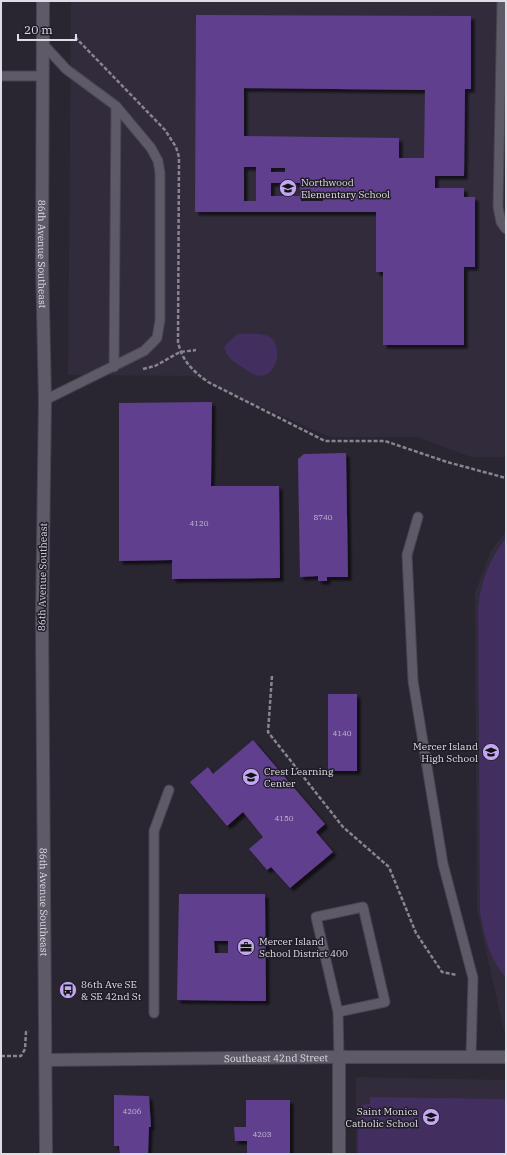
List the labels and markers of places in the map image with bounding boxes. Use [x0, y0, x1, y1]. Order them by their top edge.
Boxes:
place label: Northwood Elementary School [301, 176, 390, 201]
school or university icon: Northwood Elementary School [278, 178, 298, 198]
place label: Mercer Island High School [413, 740, 478, 765]
school or university icon: Mercer Island High School [481, 742, 501, 762]
place label: Crest Learning Center [264, 765, 334, 790]
school or university icon: Crest Learning Center [241, 767, 261, 787]
place label: Mercer Island School District 400 [259, 935, 348, 960]
office icon: Mercer Island School District 400 [236, 937, 256, 957]
place label: 86th Ave SE & SE 42nd St [81, 978, 142, 1003]
bus stop icon: 86th Ave SE & SE 42nd St [58, 980, 78, 1000]
place label: Saint Monica Catholic School [346, 1105, 419, 1130]
school or university icon: Saint Monica Catholic School [421, 1107, 441, 1127]

